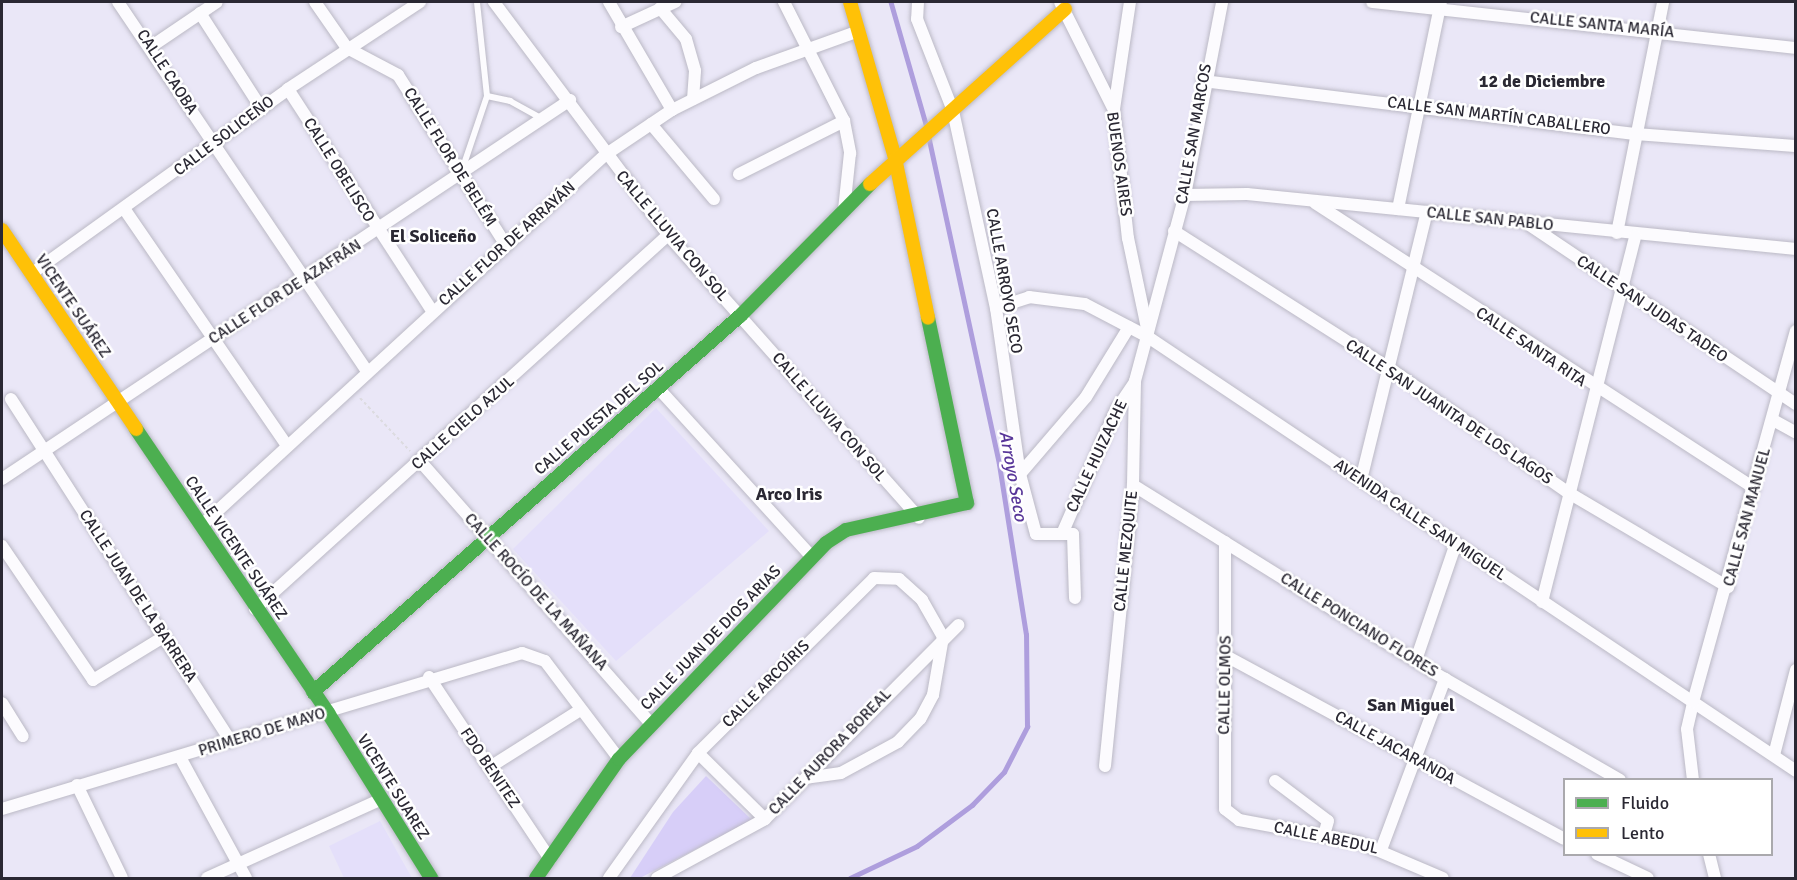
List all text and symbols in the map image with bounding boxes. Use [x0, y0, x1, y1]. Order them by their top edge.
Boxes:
street label: CALLE SANTA MARÍA [1529, 8, 1675, 42]
street label: CALLE CAOBA [132, 26, 202, 118]
street label: CALLE SAN MARCOS [1172, 62, 1216, 206]
district label: 12 de Diciembre [1479, 70, 1605, 92]
street label: CALLE FLOR DE BELÉM [399, 84, 501, 230]
street label: CALLE SOLICEÑO [170, 92, 278, 180]
street label: CALLE SAN MARTÍN CABALLERO [1386, 93, 1612, 139]
street label: BUENOS AIRES [1102, 111, 1136, 217]
street label: CALLE OBELISCO [299, 114, 379, 226]
street label: CALLE LLUVIA CON SOL [612, 167, 732, 305]
street label: CALLE FLOR DE ARRAYÁN [435, 178, 579, 310]
street label: CALLE SAN PABLO [1426, 203, 1554, 235]
street label: CALLE ARROYO SECO [982, 207, 1026, 355]
district label: El Soliceño [390, 225, 476, 247]
street label: CALLE FLOR DE AZAFRÁN [205, 235, 365, 349]
street label: VICENTE SUÁREZ [31, 251, 115, 361]
street label: CALLE SAN JUDAS TADEO [1573, 251, 1731, 367]
street label: CALLE SANTA RITA [1472, 303, 1590, 391]
street label: CALLE SAN JUANITA DE LOS LAGOS [1342, 335, 1556, 489]
street label: CALLE LLUVIA CON SOL [768, 349, 890, 485]
street label: CALLE PUESTA DEL SOL [531, 357, 667, 479]
street label: CALLE CIELO AZUL [408, 372, 518, 474]
street label: CALLE HUIZACHE [1062, 396, 1132, 516]
water label: Arroyo Seco [994, 429, 1032, 523]
street label: CALLE SAN MANUEL [1719, 445, 1775, 589]
street label: AVENIDA CALLE SAN MIGUEL [1330, 455, 1510, 585]
street label: CALLE VICENTE SUÁREZ [181, 473, 291, 623]
district label: Arco Iris [756, 483, 822, 505]
street label: CALLE MEZQUITE [1110, 489, 1142, 613]
street label: CALLE JUAN DE LA BARRERA [75, 506, 201, 686]
street label: CALLE ROCÍO DE LA MAÑANA [460, 509, 612, 675]
street label: CALLE JUAN DE DIOS ARIAS [637, 562, 785, 714]
street label: CALLE PONCIANO FLORES [1277, 569, 1441, 681]
street label: CALLE OLMOS [1215, 635, 1235, 735]
street label: CALLE ARCOÍRIS [718, 636, 814, 732]
street label: CALLE AURORA BOREAL [765, 685, 895, 819]
district label: San Miguel [1367, 694, 1455, 716]
street label: PRIMERO DE MAYO [196, 704, 328, 760]
street label: CALLE JACARANDA [1332, 707, 1458, 789]
street label: FDO BENITEZ [456, 724, 524, 812]
street label: VICENTE SUAREZ [353, 731, 433, 843]
legend [1563, 778, 1773, 856]
text: Fluido [1621, 792, 1669, 814]
street label: CALLE ABEDUL [1272, 818, 1380, 858]
text: Lento [1621, 822, 1664, 844]

